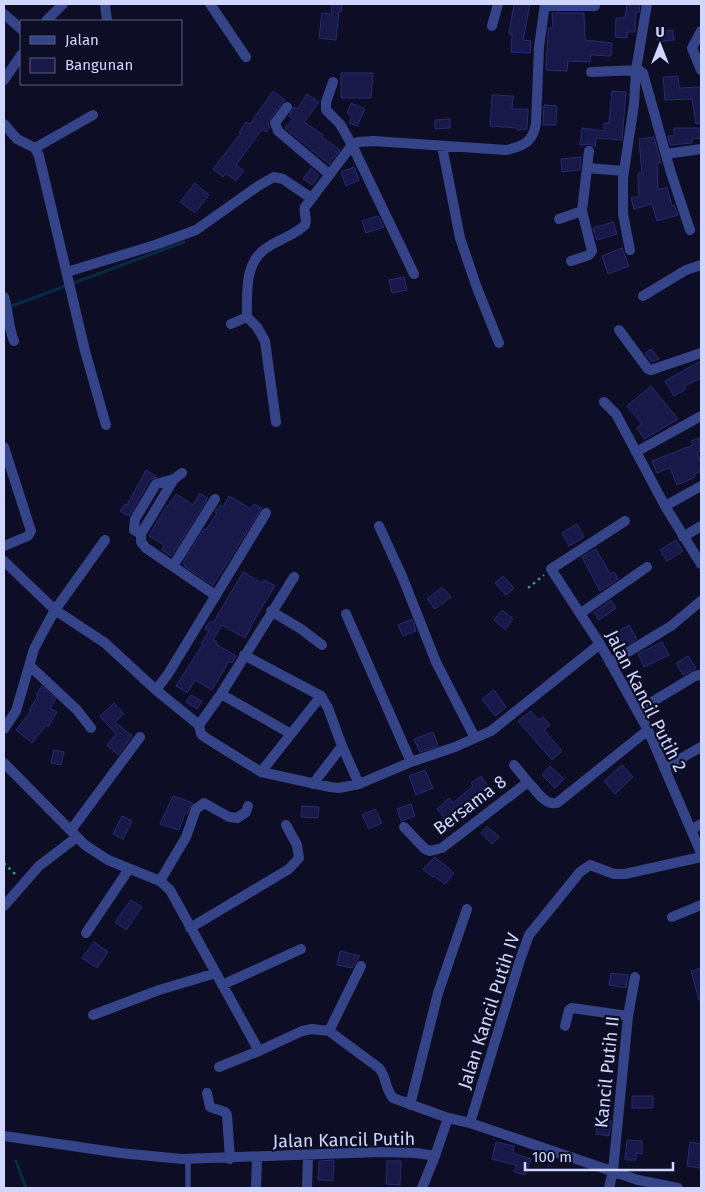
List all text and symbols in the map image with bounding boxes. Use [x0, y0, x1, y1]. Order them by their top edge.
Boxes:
legend [20, 20, 182, 85]
north arrow [635, 20, 685, 70]
text: U [655, 24, 665, 41]
text: Jalan [65, 31, 99, 49]
text: Bangunan [65, 56, 133, 74]
street label: Jalan Kancil Putih 2 [601, 626, 691, 776]
street label: Bersama 8 [429, 770, 511, 839]
street label: Jalan Kancil Putih IV [453, 930, 525, 1092]
street label: Kancil Putih II [590, 1015, 624, 1129]
street label: Jalan Kancil Putih [273, 1128, 415, 1152]
scale bar [525, 1140, 672, 1172]
text: 100 m [532, 1148, 572, 1166]

